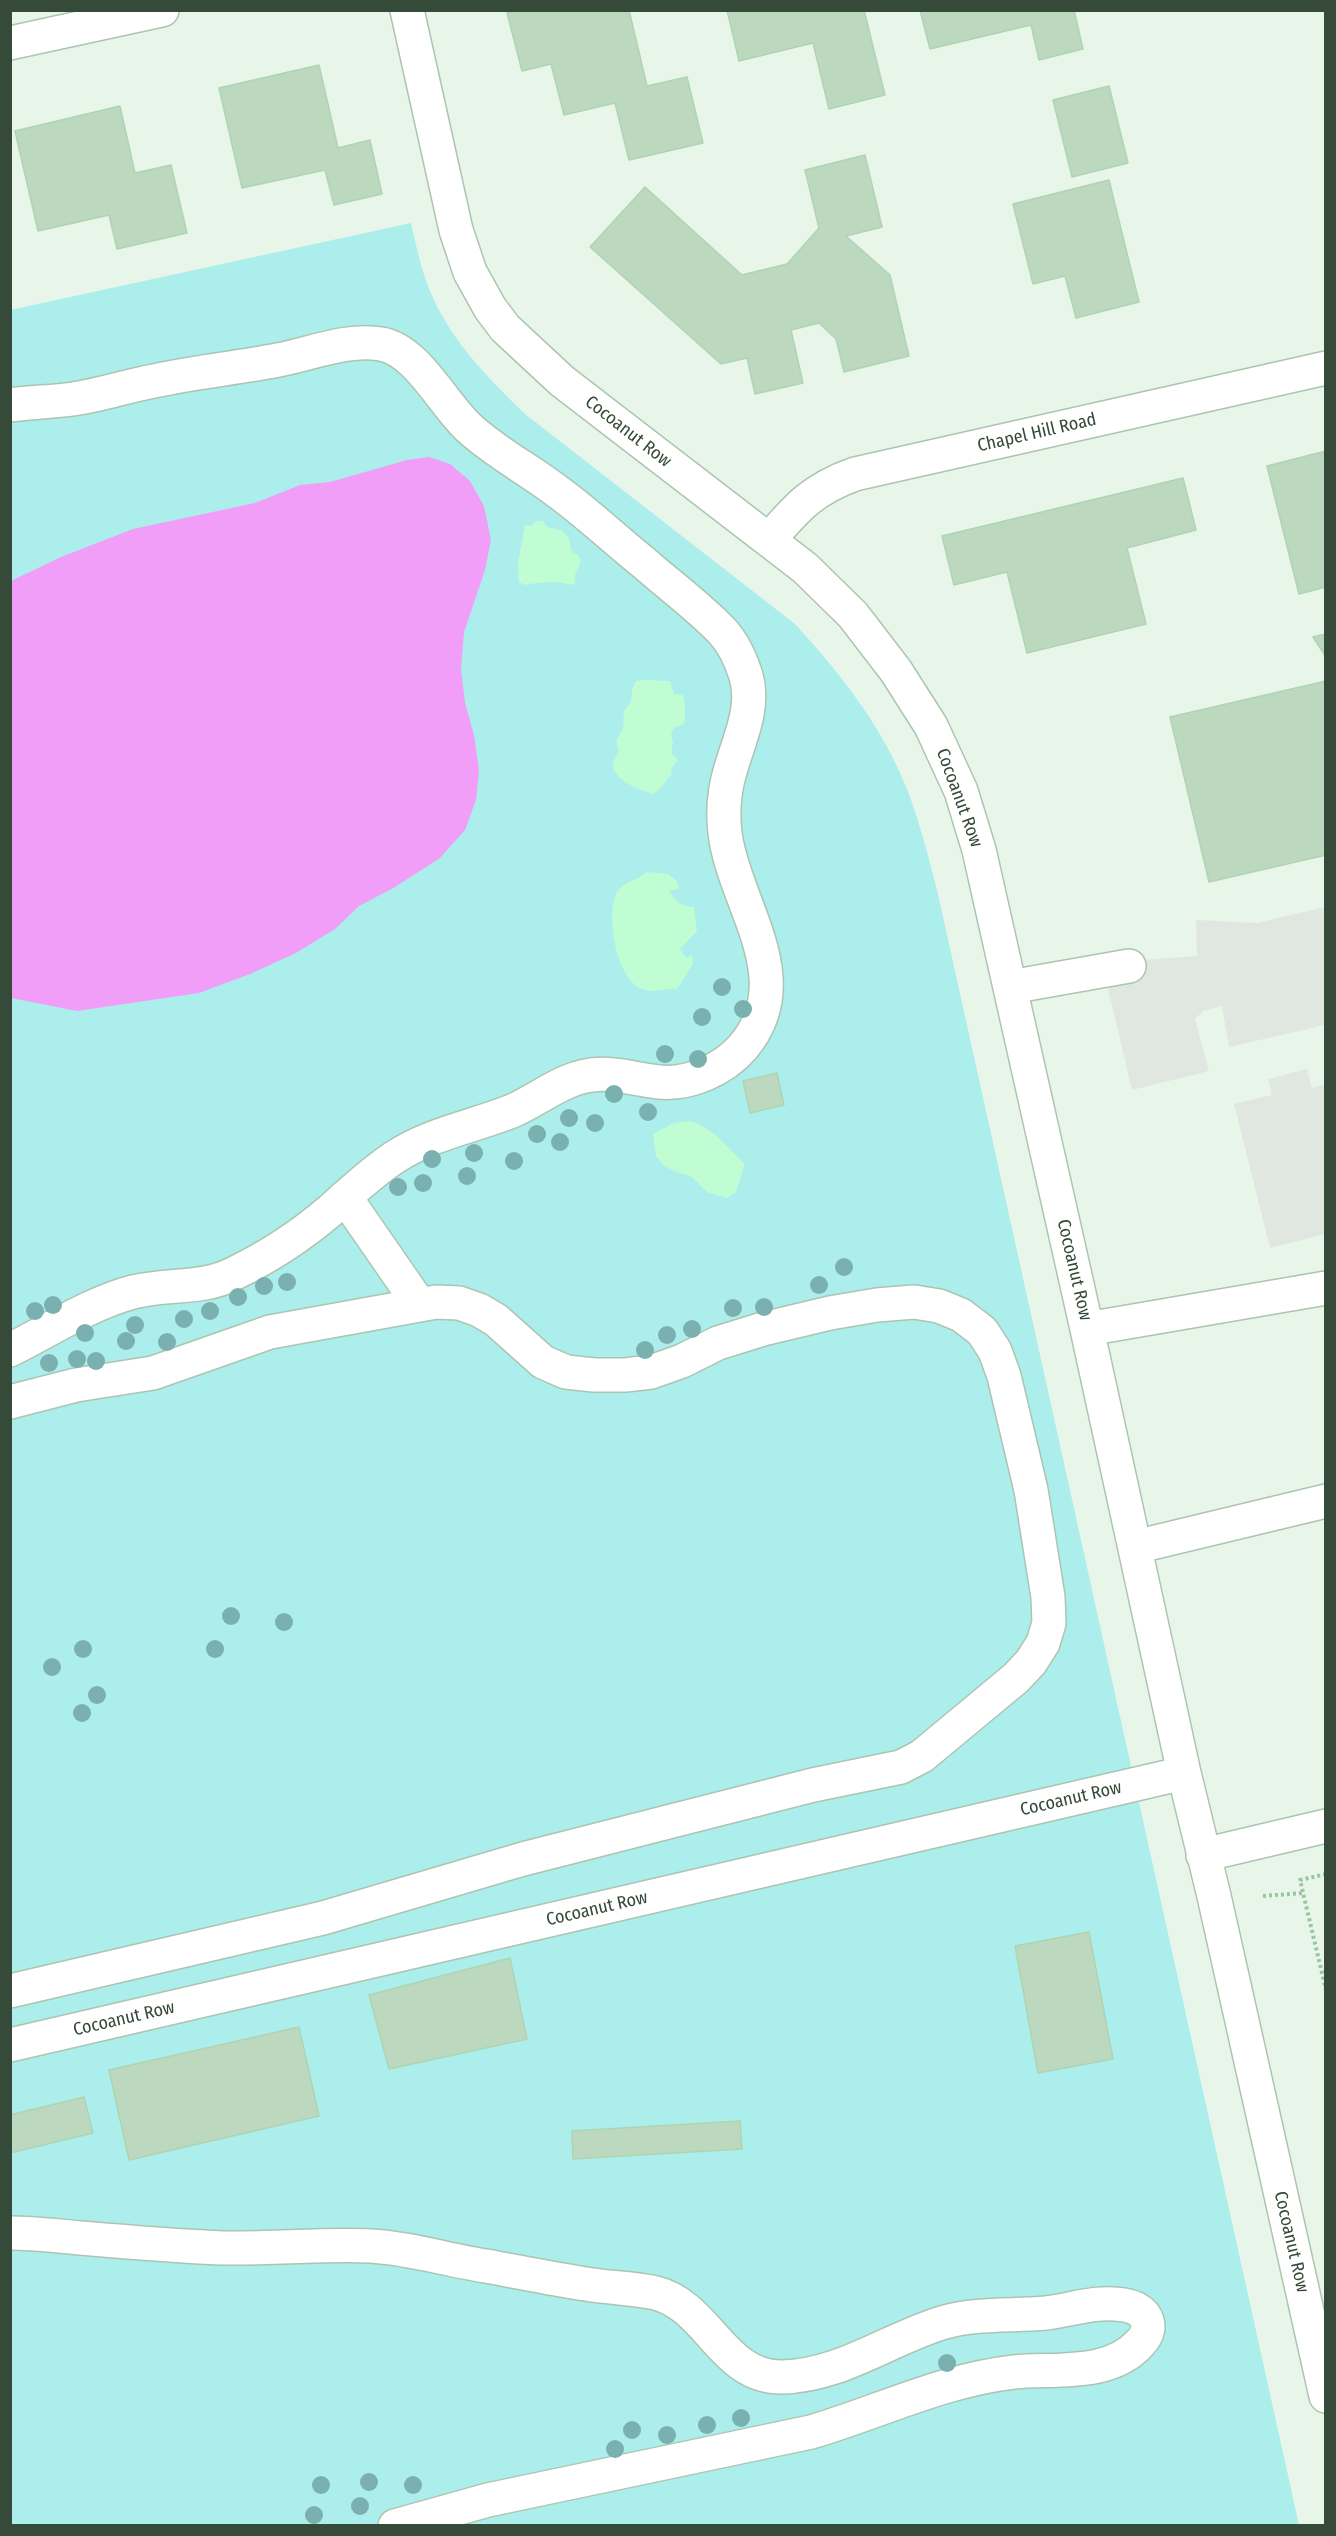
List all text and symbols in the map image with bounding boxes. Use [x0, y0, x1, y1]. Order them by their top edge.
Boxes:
street label: Cocoanut Row [581, 392, 675, 472]
street label: Chapel Hill Road [976, 409, 1098, 457]
street label: Cocoanut Row [931, 746, 987, 850]
street label: Cocoanut Row [1052, 1217, 1096, 1323]
street label: Cocoanut Row [1018, 1777, 1124, 1821]
street label: Cocoanut Row [544, 1887, 650, 1931]
street label: Cocoanut Row [71, 1997, 177, 2041]
street label: Cocoanut Row [1269, 2189, 1313, 2295]

